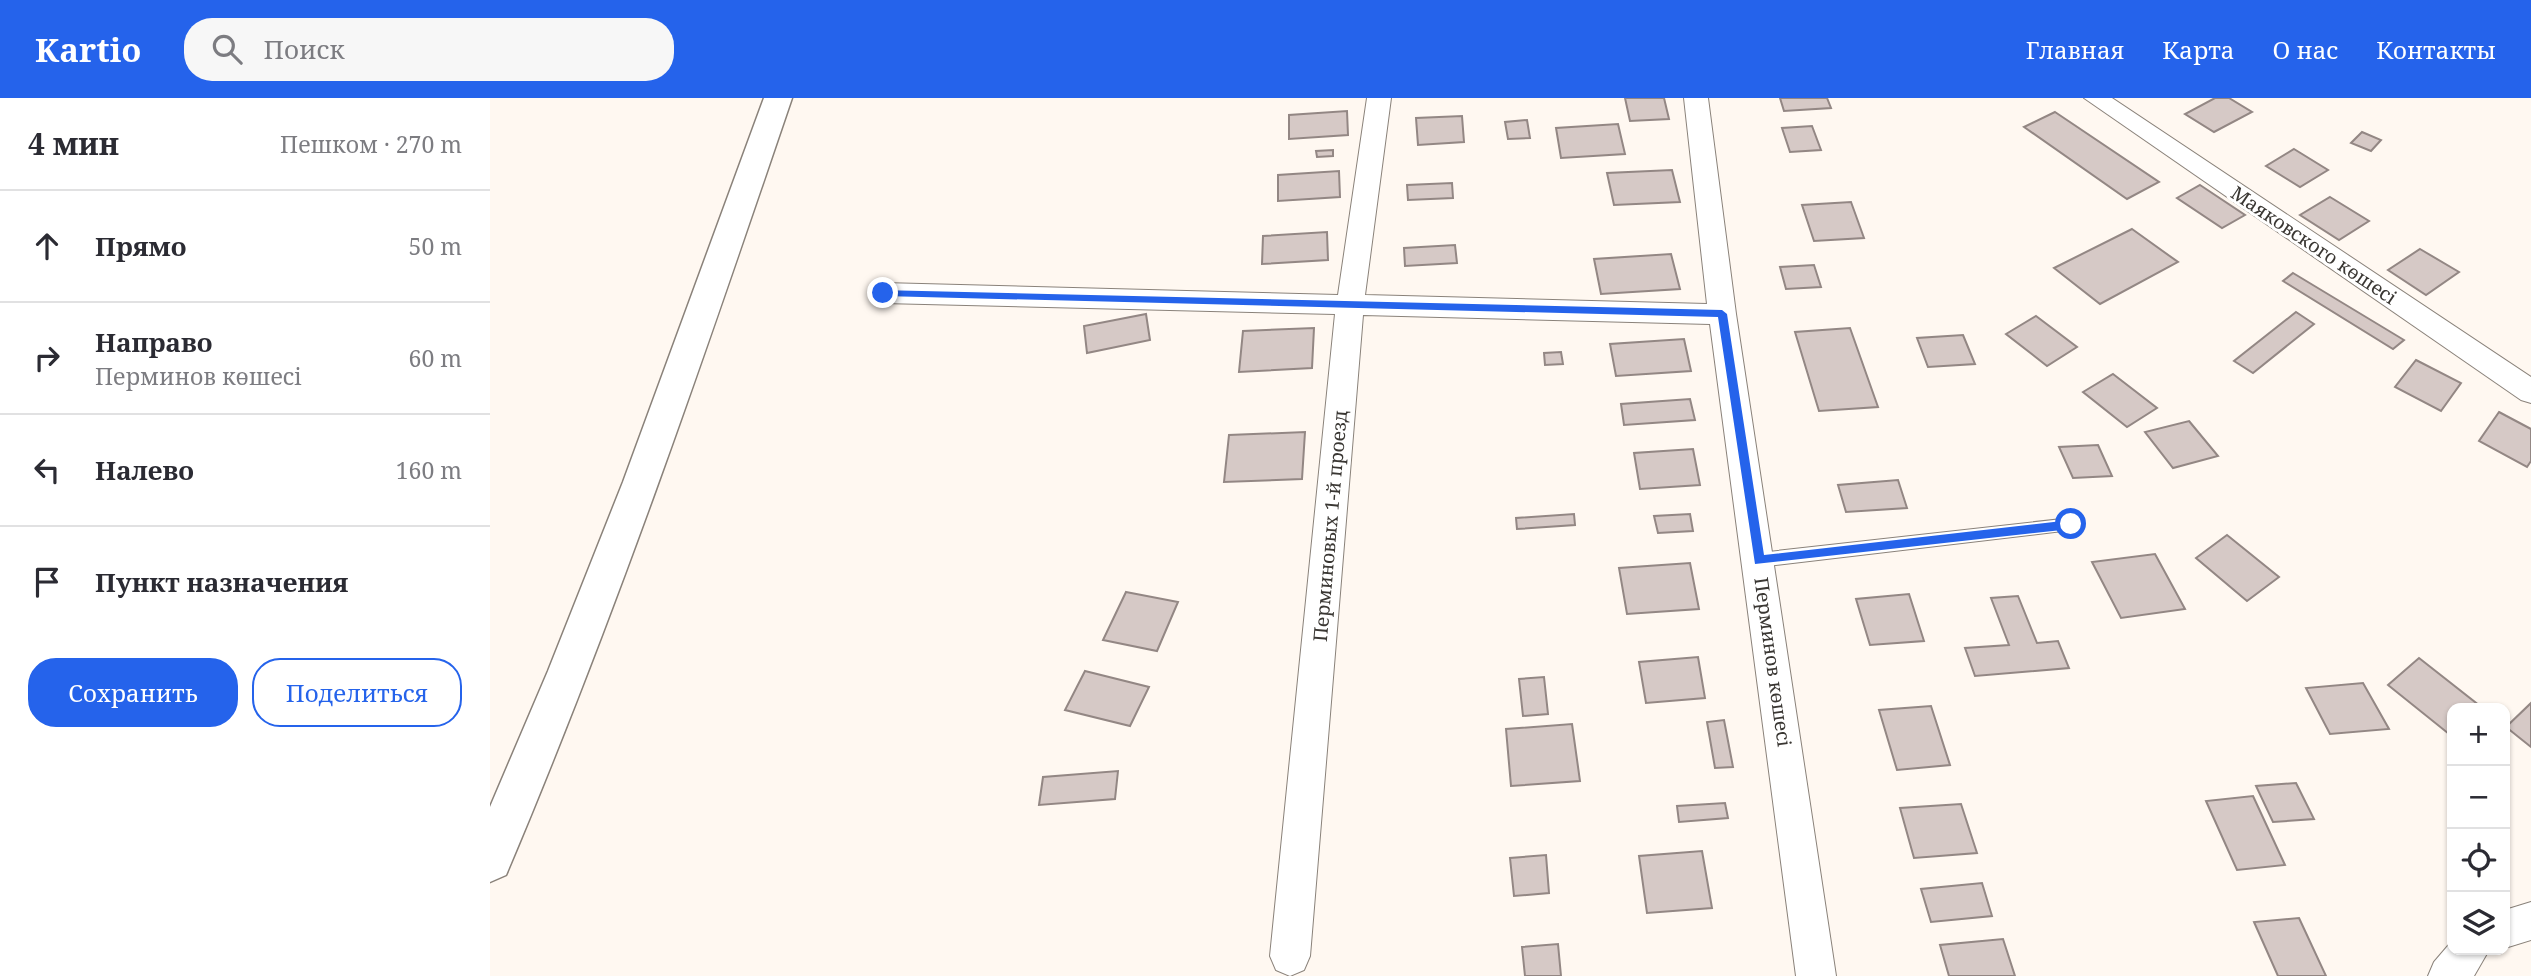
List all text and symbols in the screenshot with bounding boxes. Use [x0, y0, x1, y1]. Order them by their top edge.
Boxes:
search box [184, 18, 674, 81]
text: Kartio [35, 27, 142, 72]
icon: search [208, 30, 246, 68]
text: Поиск [264, 31, 345, 67]
text: Главная [2026, 33, 2124, 66]
text: Карта [2162, 33, 2235, 66]
text: О нас [2273, 33, 2338, 66]
text: Контакты [2376, 33, 2496, 66]
text: 4 мин [28, 123, 119, 164]
text: Пешком · 270 m [280, 128, 462, 160]
street label: Маяковского көшесі [2226, 180, 2402, 310]
icon: ahead [28, 227, 66, 265]
text: Прямо [95, 228, 186, 264]
text: 50 m [409, 230, 462, 262]
route end [867, 277, 898, 308]
text: Направо [95, 324, 213, 360]
icon: right [28, 339, 66, 377]
text: 60 m [409, 342, 462, 374]
text: Перминов көшесі [95, 360, 302, 392]
street label: Перминовых 1-й проезд [1307, 409, 1353, 643]
icon: left [28, 451, 66, 489]
text: Налево [95, 452, 194, 488]
text: 160 m [396, 454, 462, 486]
route start [2055, 508, 2086, 539]
icon: arrive [28, 563, 66, 601]
text: Пункт назначения [95, 564, 348, 600]
street label: Перминов көшесі [1748, 576, 1798, 748]
button: Сохранить [28, 658, 238, 727]
button: Поделиться [252, 658, 462, 727]
map controls [2447, 703, 2510, 955]
button: + [2447, 703, 2510, 766]
button: − [2447, 766, 2510, 829]
button: locate [2447, 829, 2510, 892]
button: layers [2447, 892, 2510, 955]

